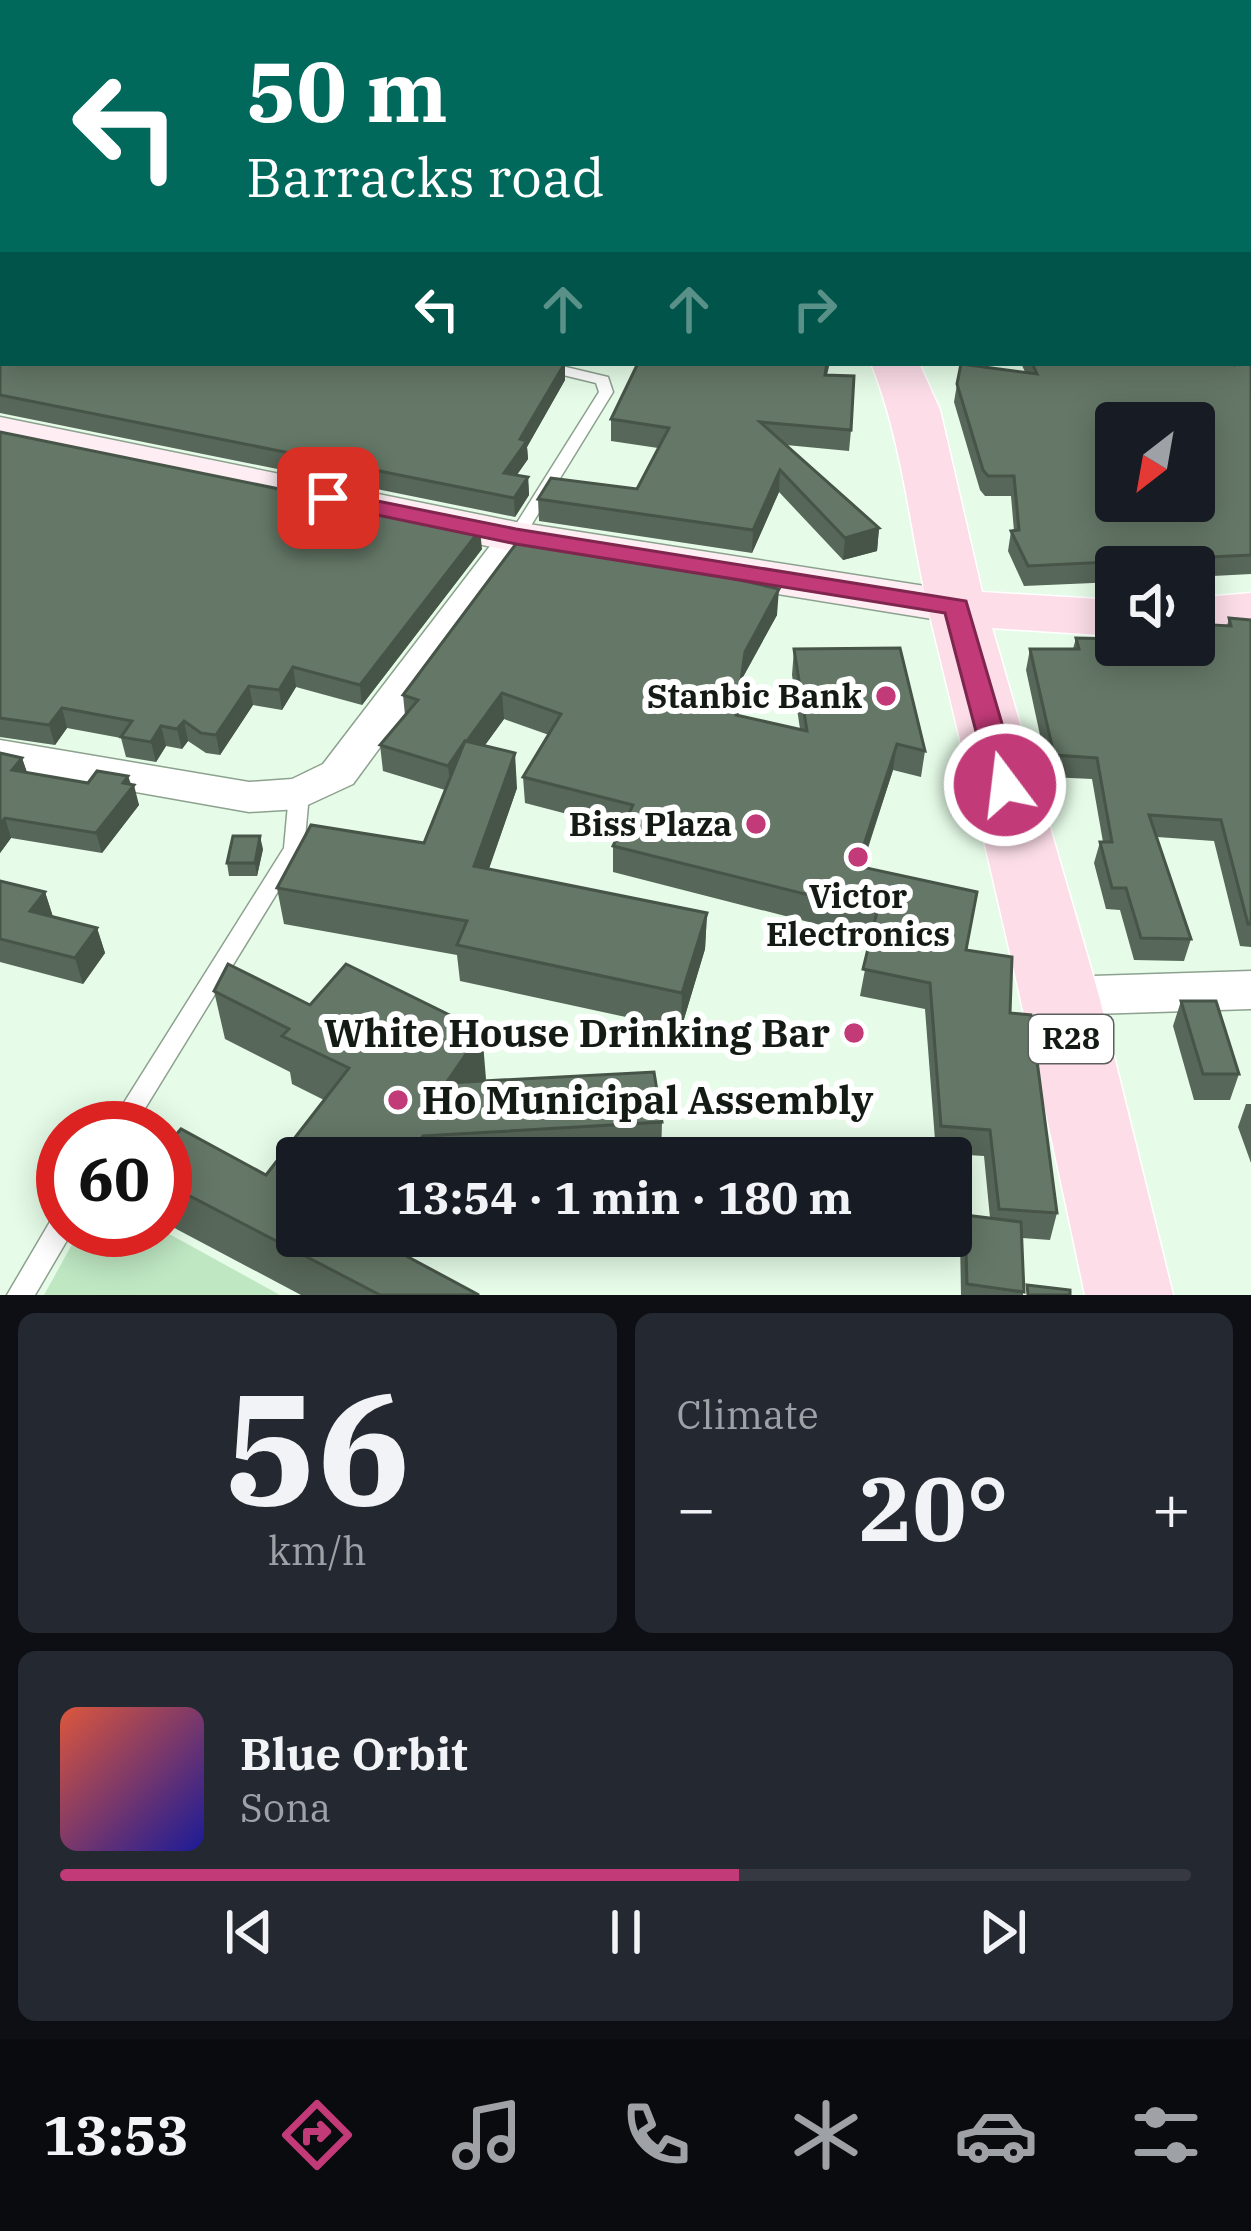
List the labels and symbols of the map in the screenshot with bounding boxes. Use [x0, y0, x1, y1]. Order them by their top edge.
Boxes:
north arrow [1095, 402, 1215, 522]
pin [277, 447, 379, 549]
place label: Stanbic Bank [647, 674, 862, 717]
marker: Stanbic Bank [873, 683, 899, 709]
position arrow [942, 722, 1068, 848]
place label: Biss Plaza [569, 802, 732, 845]
marker: Biss Plaza [743, 811, 769, 837]
marker: Victor Electronics [845, 844, 871, 870]
place label: Victor Electronics [766, 874, 950, 955]
place label: White House Drinking Bar [324, 1007, 830, 1058]
road number: R28 [1029, 1015, 1113, 1063]
marker: White House Drinking Bar [841, 1020, 867, 1046]
place label: Ho Municipal Assembly [422, 1074, 874, 1125]
marker: Ho Municipal Assembly [385, 1087, 411, 1113]
speed limit sign: 60 [36, 1101, 192, 1257]

